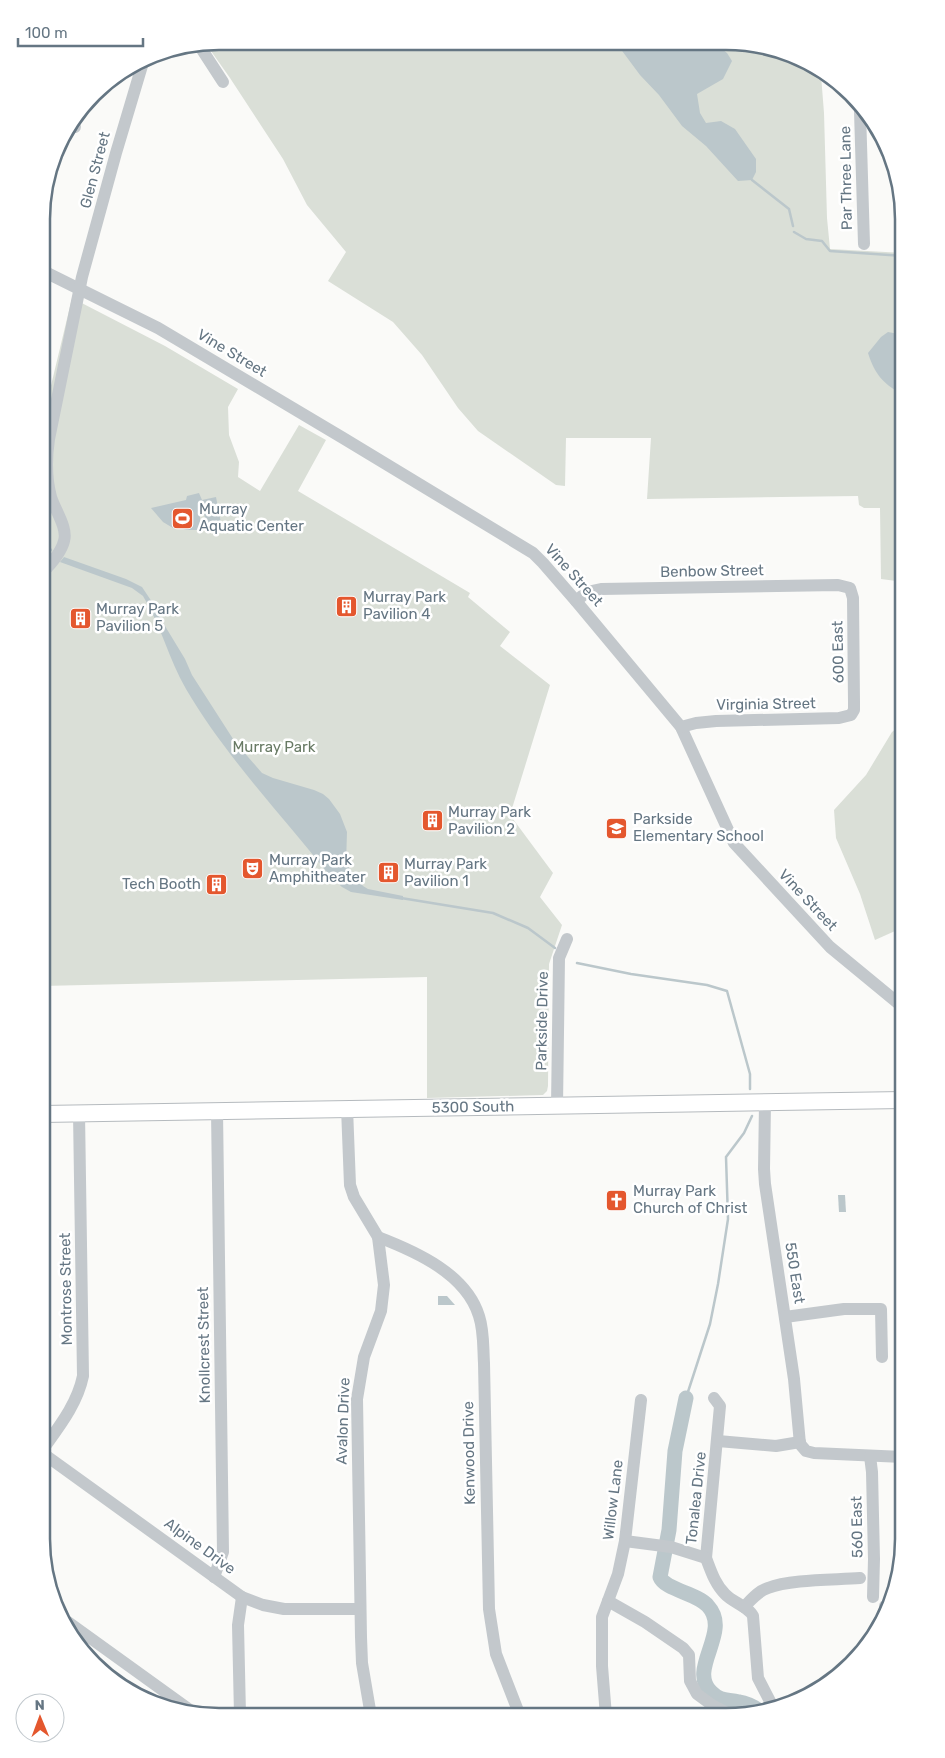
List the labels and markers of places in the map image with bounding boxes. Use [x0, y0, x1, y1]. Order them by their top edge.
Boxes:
place label: Murray Aquatic Center [199, 500, 304, 535]
sports icon: Murray Aquatic Center [171, 506, 195, 530]
place label: Murray Park Pavilion 4 [363, 588, 446, 623]
building icon: Murray Park Pavilion 4 [335, 594, 359, 618]
place label: Murray Park Pavilion 5 [96, 600, 179, 635]
building icon: Murray Park Pavilion 5 [68, 606, 92, 630]
place label: Murray Park Pavilion 2 [448, 803, 531, 838]
building icon: Murray Park Pavilion 2 [420, 809, 444, 833]
place label: Parkside Elementary School [633, 810, 764, 845]
school or university icon: Parkside Elementary School [605, 816, 629, 840]
place label: Murray Park Amphitheater [269, 851, 366, 886]
place label: Murray Park Pavilion 1 [404, 855, 487, 890]
theatre icon: Murray Park Amphitheater [241, 857, 265, 881]
building icon: Murray Park Pavilion 1 [376, 861, 400, 885]
building icon: Tech Booth [205, 872, 229, 896]
place label: Tech Booth [122, 875, 201, 893]
place label: Murray Park Church of Christ [633, 1182, 748, 1217]
church icon: Murray Park Church of Christ [605, 1188, 629, 1212]

